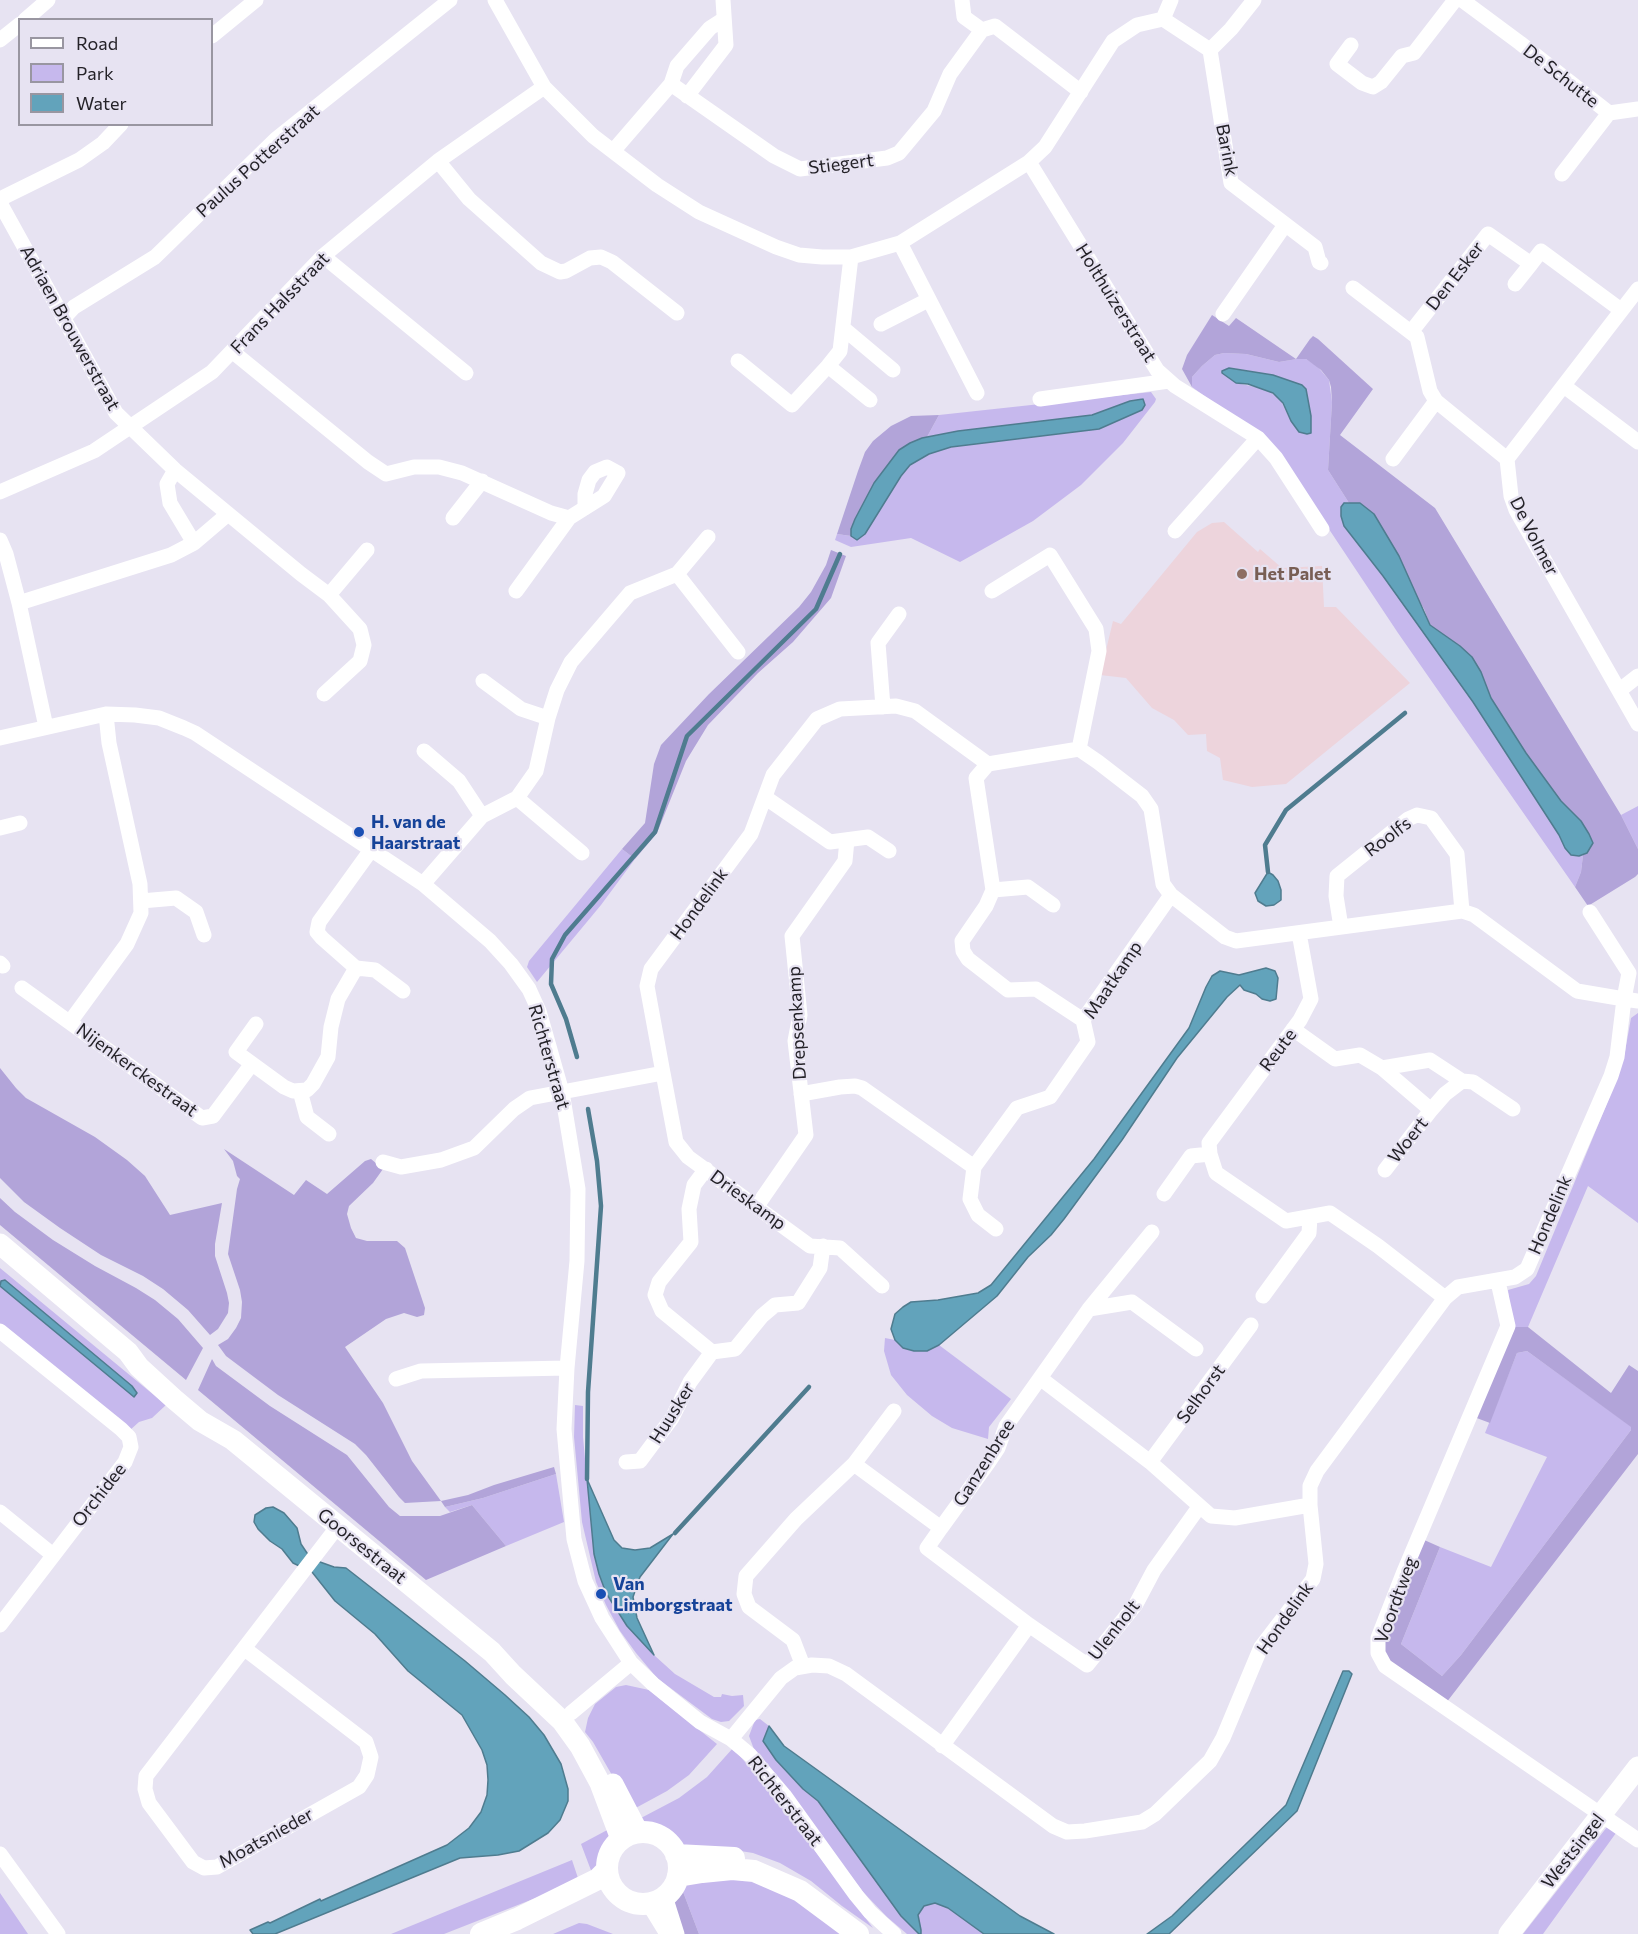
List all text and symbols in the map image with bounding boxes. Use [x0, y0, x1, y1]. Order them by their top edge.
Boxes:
legend [18, 18, 213, 126]
text: Road [76, 32, 118, 54]
street label: De Schutte [1519, 40, 1603, 112]
text: Park [76, 62, 114, 84]
text: Water [76, 92, 127, 114]
street label: Paulus Potterstraat [192, 100, 324, 222]
street label: Barink [1211, 122, 1243, 178]
street label: Stiegert [807, 149, 875, 179]
street label: Den Esker [1421, 237, 1489, 315]
street label: Holthuizerstraat [1071, 240, 1161, 366]
street label: Adriaen Brouwerstraat [16, 242, 124, 414]
street label: Frans Halsstraat [226, 248, 334, 358]
street label: De Volmer [1505, 493, 1563, 579]
place label: Het Palet [1254, 563, 1331, 585]
marker: Het Palet [1235, 567, 1249, 581]
place label: H. van de Haarstraat [371, 811, 460, 854]
street label: Roolfs [1360, 813, 1416, 861]
marker: H. van de Haarstraat [352, 825, 366, 839]
street label: Hondelink [666, 864, 732, 944]
street label: Maatkamp [1079, 937, 1147, 1023]
street label: Drepsenkamp [783, 966, 811, 1080]
street label: Richterstraat [524, 1002, 574, 1112]
street label: Nijenkerckestraat [72, 1019, 202, 1121]
street label: Reute [1255, 1024, 1301, 1076]
street label: Woert [1384, 1113, 1432, 1167]
street label: Drieskamp [706, 1165, 790, 1235]
street label: Hondelink [1524, 1172, 1576, 1258]
street label: Selhorst [1172, 1360, 1230, 1428]
street label: Huusker [645, 1379, 699, 1447]
street label: Ganzenbree [949, 1416, 1019, 1510]
street label: Orchidee [67, 1459, 131, 1531]
street label: Goorsestraat [313, 1504, 411, 1588]
street label: Voordtweg [1370, 1554, 1422, 1646]
place label: Van Limborgstraat [613, 1573, 733, 1616]
street label: Hondelink [1252, 1578, 1318, 1658]
marker: Van Limborgstraat [594, 1587, 608, 1601]
street label: Ulenholt [1084, 1596, 1144, 1664]
street label: Richterstraat [743, 1752, 827, 1850]
street label: Moatsnieder [215, 1803, 317, 1873]
street label: Westsingel [1537, 1809, 1609, 1893]

